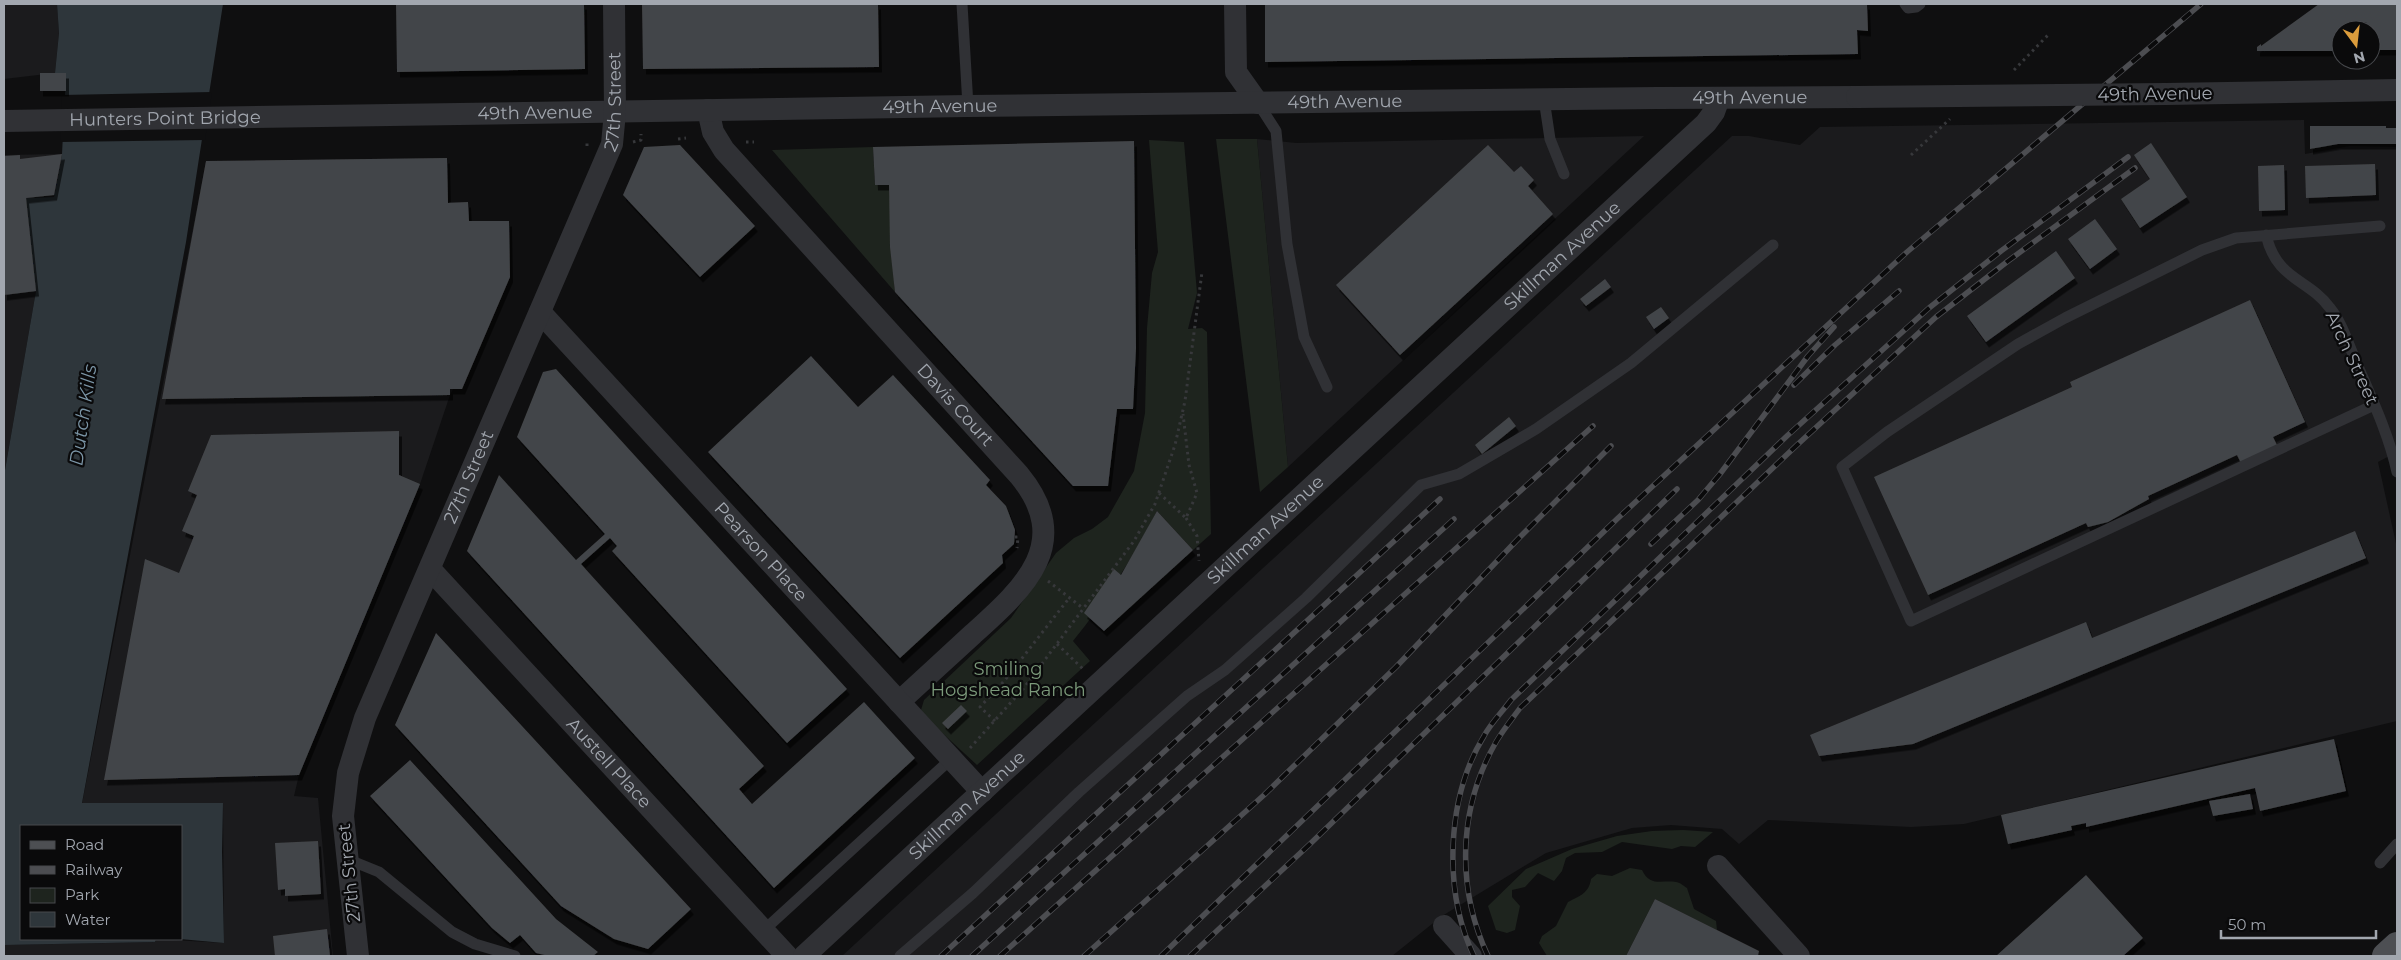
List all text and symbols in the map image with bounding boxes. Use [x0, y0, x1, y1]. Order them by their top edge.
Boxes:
north arrow [2331, 20, 2381, 70]
text: N [2352, 47, 2367, 68]
street label: 27th Street [599, 52, 626, 155]
street label: 49th Avenue [2097, 82, 2213, 106]
street label: 49th Avenue [1692, 86, 1808, 109]
street label: 49th Avenue [1287, 90, 1403, 113]
street label: 49th Avenue [882, 95, 998, 118]
street label: 49th Avenue [477, 101, 593, 125]
street label: Hunters Point Bridge [69, 106, 261, 131]
street label: Skillman Avenue [1499, 196, 1625, 315]
street label: Arch Street [2321, 307, 2383, 409]
street label: Davis Court [912, 359, 999, 451]
water label: Dutch Kills [64, 363, 102, 467]
street label: 27th Street [439, 427, 498, 527]
street label: Skillman Avenue [1202, 471, 1328, 589]
street label: Pearson Place [710, 498, 812, 606]
park label: Smiling Hogshead Ranch [930, 658, 1086, 701]
street label: Austell Place [562, 713, 656, 813]
street label: Skillman Avenue [904, 746, 1030, 865]
street label: 27th Street [333, 823, 365, 923]
legend [20, 825, 182, 940]
text: Road [65, 835, 104, 854]
text: Railway [65, 860, 123, 879]
text: Park [65, 885, 99, 904]
scale bar [2221, 908, 2376, 940]
text: Water [65, 910, 111, 929]
text: 50 m [2228, 915, 2266, 934]

